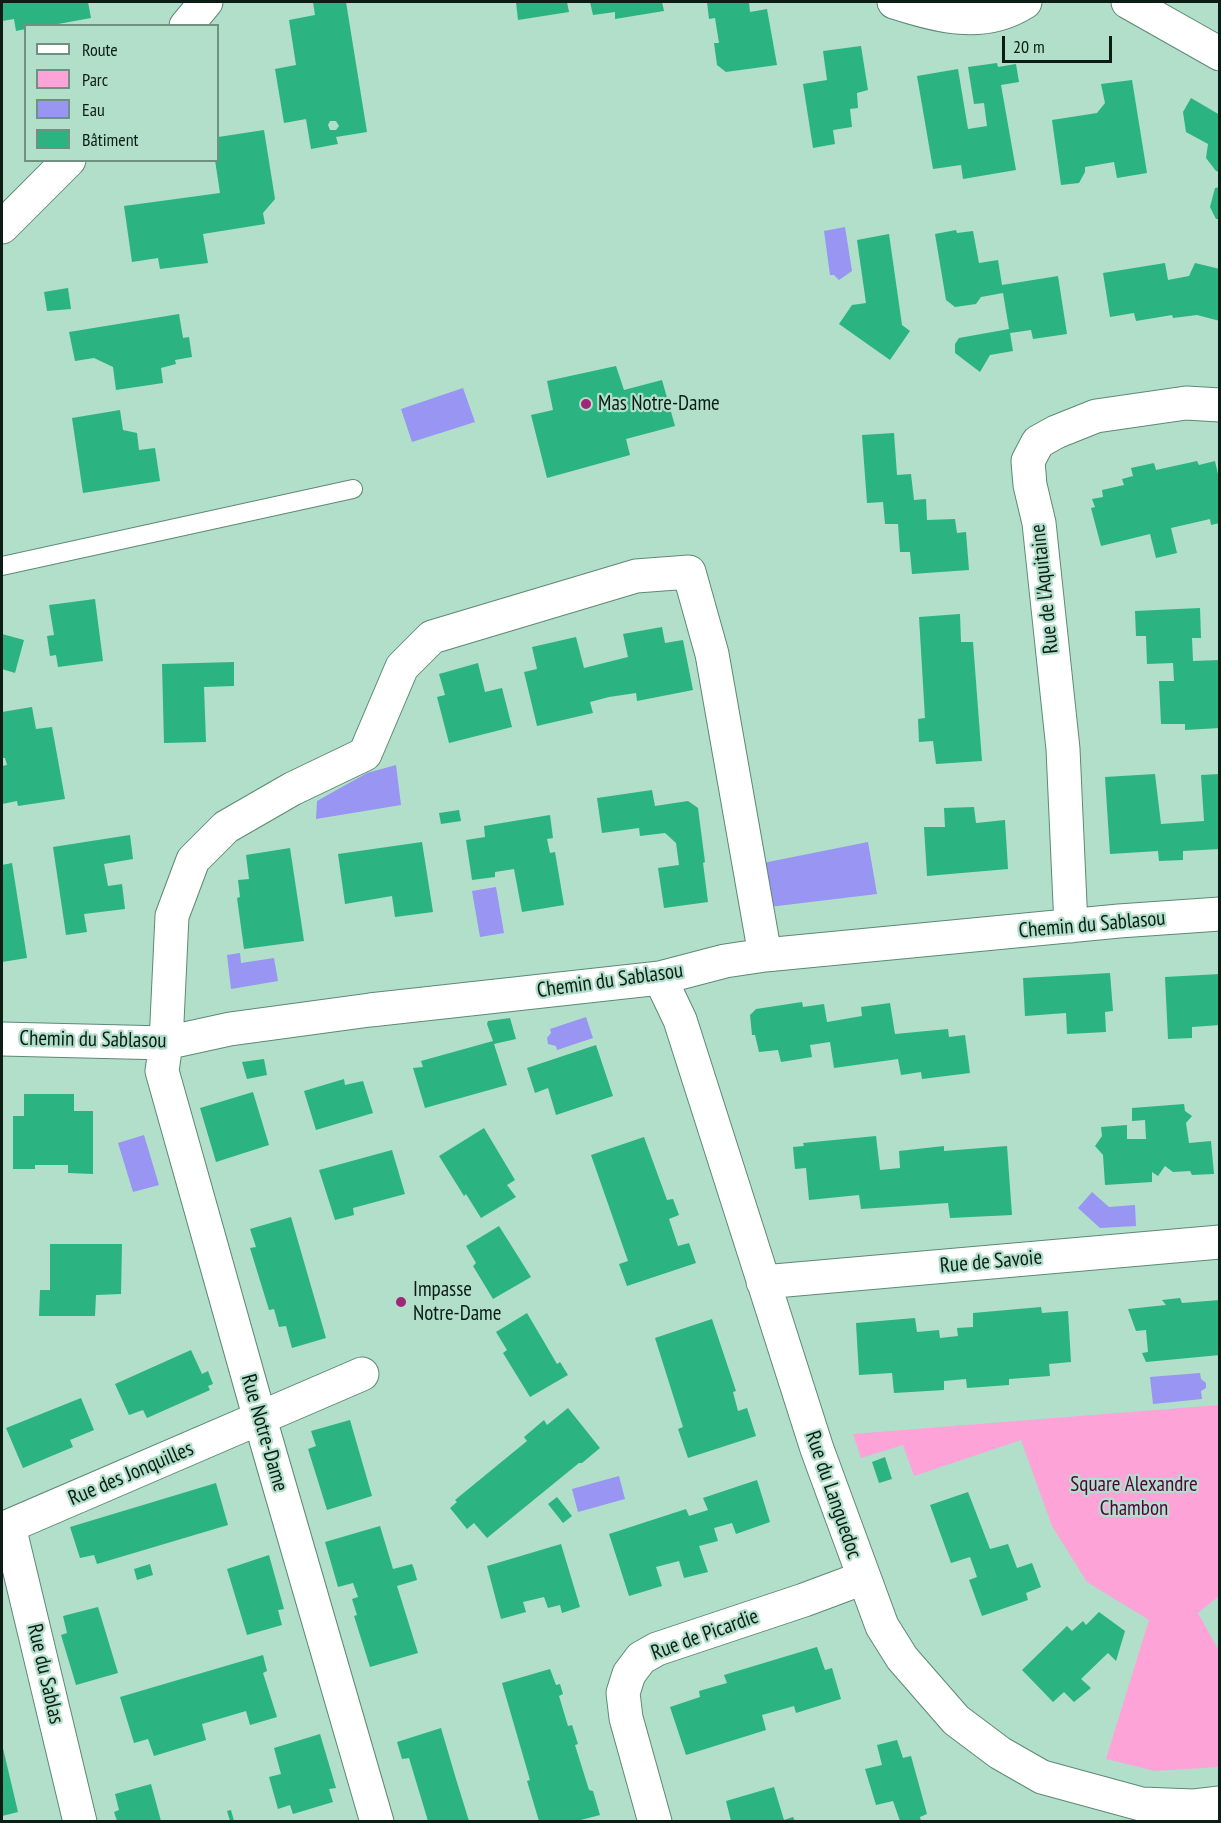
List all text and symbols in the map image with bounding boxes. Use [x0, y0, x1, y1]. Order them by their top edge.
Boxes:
legend [24, 24, 219, 162]
scale bar [1005, 24, 1114, 62]
text: 20 m [1013, 35, 1045, 58]
text: Route [82, 38, 118, 61]
text: Parc [82, 68, 108, 91]
text: Eau [82, 98, 105, 121]
text: Bâtiment [82, 128, 139, 151]
place label: Mas Notre-Dame [598, 391, 720, 417]
marker: Mas Notre-Dame [579, 397, 593, 411]
street label: Rue de l'Aquitaine [1026, 523, 1064, 655]
street label: Chemin du Sablasou [1018, 906, 1166, 944]
street label: Chemin du Sablasou [535, 958, 685, 1004]
street label: Chemin du Sablasou [19, 1026, 167, 1054]
street label: Rue de Savoie [939, 1245, 1043, 1279]
place label: Impasse Notre-Dame [413, 1277, 501, 1327]
marker: Impasse Notre-Dame [394, 1295, 408, 1309]
street label: Rue Notre-Dame [235, 1371, 293, 1495]
street label: Rue du Languedoc [799, 1428, 867, 1562]
street label: Rue des Jonquilles [65, 1436, 197, 1512]
park label: Square Alexandre Chambon [1070, 1472, 1198, 1522]
street label: Rue de Picardie [648, 1604, 762, 1666]
street label: Rue du Sablas [21, 1622, 69, 1726]

